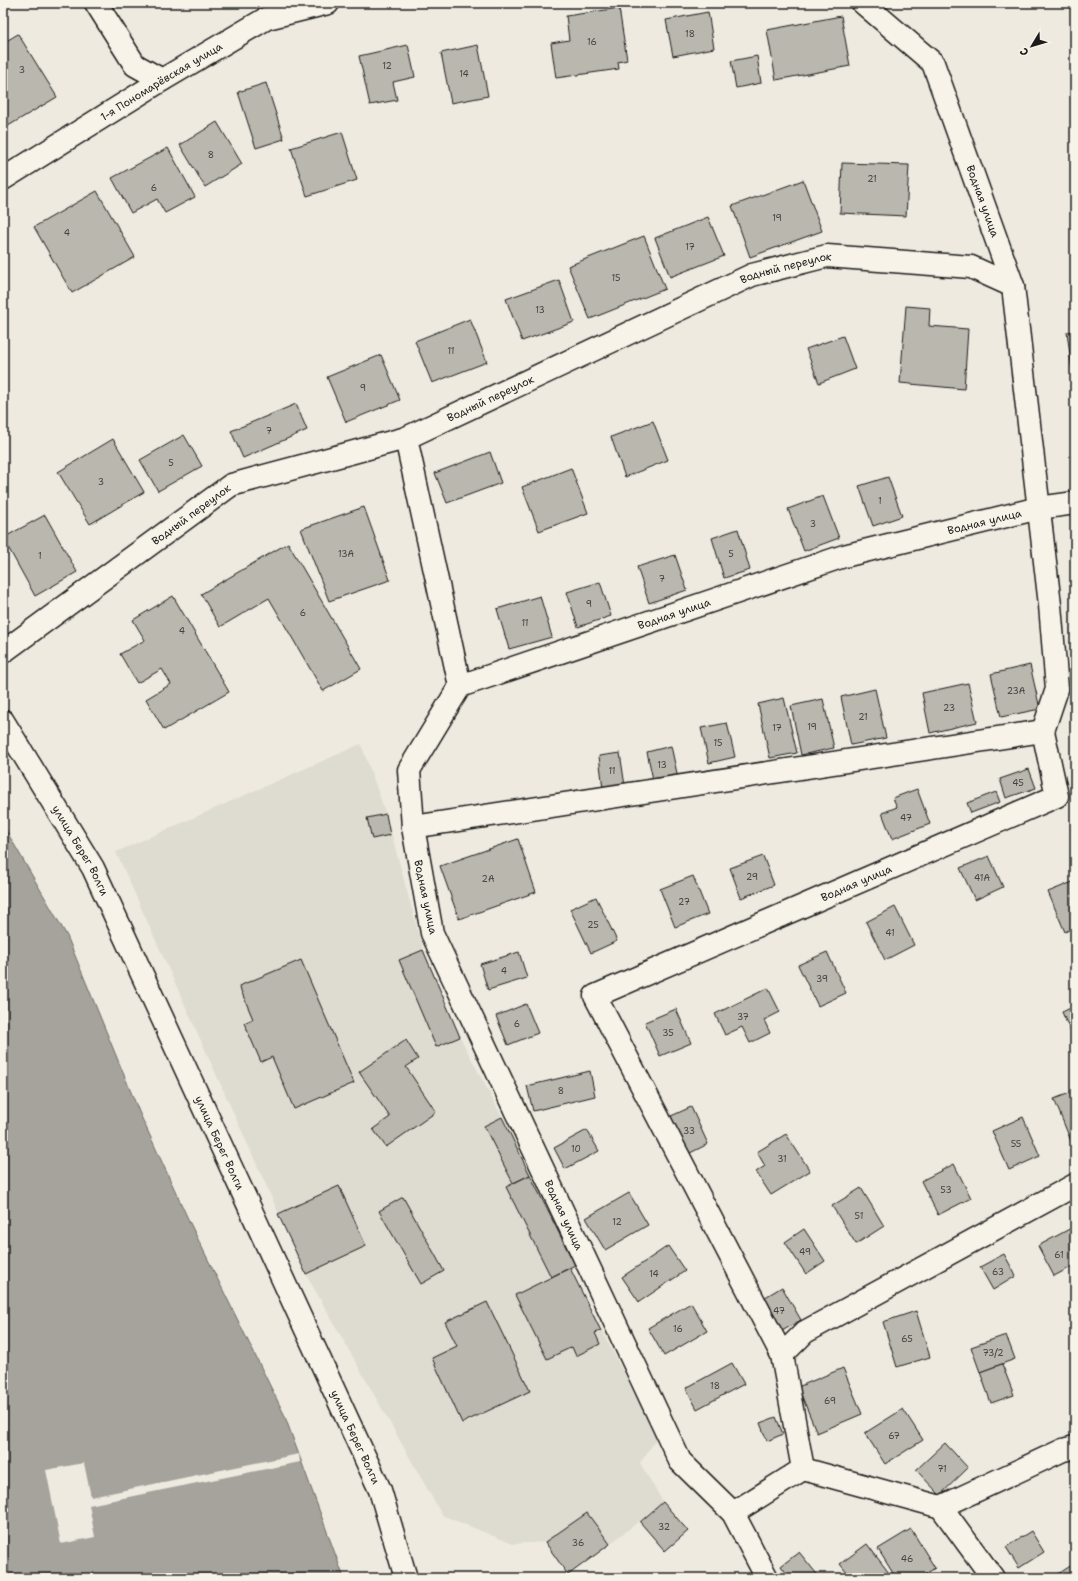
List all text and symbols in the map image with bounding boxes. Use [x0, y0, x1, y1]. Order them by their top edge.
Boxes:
north arrow [1012, 26, 1052, 66]
house number: 18 [685, 28, 695, 40]
house number: 16 [587, 36, 597, 48]
street label: 1-я Пономарёвская улица [98, 39, 225, 125]
text: С [1016, 44, 1033, 59]
house number: 12 [382, 60, 392, 72]
house number: 3 [19, 64, 25, 76]
house number: 14 [459, 68, 469, 80]
house number: 8 [208, 149, 214, 161]
street label: Водная улица [963, 163, 1003, 240]
house number: 21 [867, 173, 877, 185]
house number: 6 [151, 182, 157, 194]
house number: 19 [772, 212, 782, 224]
house number: 4 [64, 227, 70, 239]
house number: 17 [685, 241, 695, 253]
street label: Водный переулок [738, 249, 832, 288]
house number: 15 [611, 272, 621, 284]
house number: 13 [535, 304, 545, 316]
house number: 11 [447, 345, 455, 357]
street label: Водный переулок [444, 372, 537, 426]
house number: 9 [360, 382, 366, 394]
house number: 7 [266, 425, 272, 437]
house number: 5 [168, 457, 174, 469]
house number: 3 [98, 476, 104, 488]
street label: Водный переулок [149, 481, 234, 549]
house number: 1 [878, 495, 882, 507]
street label: Водная улица [946, 506, 1023, 538]
house number: 3 [810, 518, 816, 530]
house number: 13А [338, 548, 355, 560]
house number: 5 [728, 548, 734, 560]
house number: 1 [38, 550, 42, 562]
house number: 7 [659, 573, 665, 585]
street label: Водная улица [636, 595, 713, 633]
house number: 9 [586, 598, 592, 610]
house number: 6 [300, 607, 306, 619]
house number: 11 [521, 617, 529, 629]
house number: 4 [179, 625, 185, 637]
house number: 23А [1007, 685, 1026, 697]
house number: 23 [943, 702, 955, 714]
house number: 21 [858, 711, 868, 723]
house number: 19 [807, 721, 817, 733]
house number: 17 [772, 722, 782, 734]
house number: 15 [713, 737, 723, 749]
house number: 13 [657, 759, 667, 771]
house number: 11 [608, 765, 616, 777]
house number: 45 [1012, 777, 1024, 789]
street label: улица Берег Волги [48, 803, 112, 898]
house number: 47 [900, 812, 912, 824]
street label: Водная улица [410, 858, 441, 936]
street label: Водная улица [819, 861, 894, 905]
house number: 29 [746, 871, 758, 883]
house number: 41А [974, 872, 991, 884]
house number: 2А [482, 873, 495, 885]
house number: 27 [678, 896, 690, 908]
house number: 25 [587, 919, 599, 931]
house number: 41 [885, 927, 895, 939]
house number: 4 [501, 965, 507, 977]
house number: 39 [816, 973, 828, 985]
house number: 37 [737, 1011, 749, 1023]
house number: 6 [514, 1018, 520, 1030]
house number: 35 [662, 1027, 674, 1039]
house number: 8 [558, 1085, 564, 1097]
street label: улица Берег Волги [191, 1093, 248, 1193]
house number: 33 [683, 1125, 695, 1137]
house number: 55 [1011, 1138, 1021, 1150]
house number: 10 [571, 1143, 581, 1155]
house number: 31 [777, 1153, 787, 1165]
street label: Водная улица [541, 1178, 586, 1253]
house number: 53 [940, 1184, 952, 1196]
house number: 51 [855, 1210, 863, 1222]
house number: 12 [612, 1216, 622, 1228]
house number: 49 [799, 1246, 811, 1258]
house number: 61 [1054, 1249, 1064, 1261]
house number: 63 [992, 1266, 1004, 1278]
house number: 14 [649, 1268, 659, 1280]
house number: 47 [773, 1305, 785, 1317]
house number: 16 [673, 1323, 683, 1335]
house number: 65 [901, 1333, 913, 1345]
house number: 73/2 [982, 1347, 1004, 1359]
house number: 18 [710, 1380, 720, 1392]
street label: улица Берег Волги [327, 1388, 383, 1487]
house number: 69 [824, 1395, 836, 1407]
house number: 67 [888, 1430, 900, 1442]
house number: 71 [937, 1463, 947, 1475]
house number: 32 [658, 1521, 670, 1533]
house number: 36 [572, 1537, 584, 1549]
house number: 46 [901, 1553, 913, 1565]

